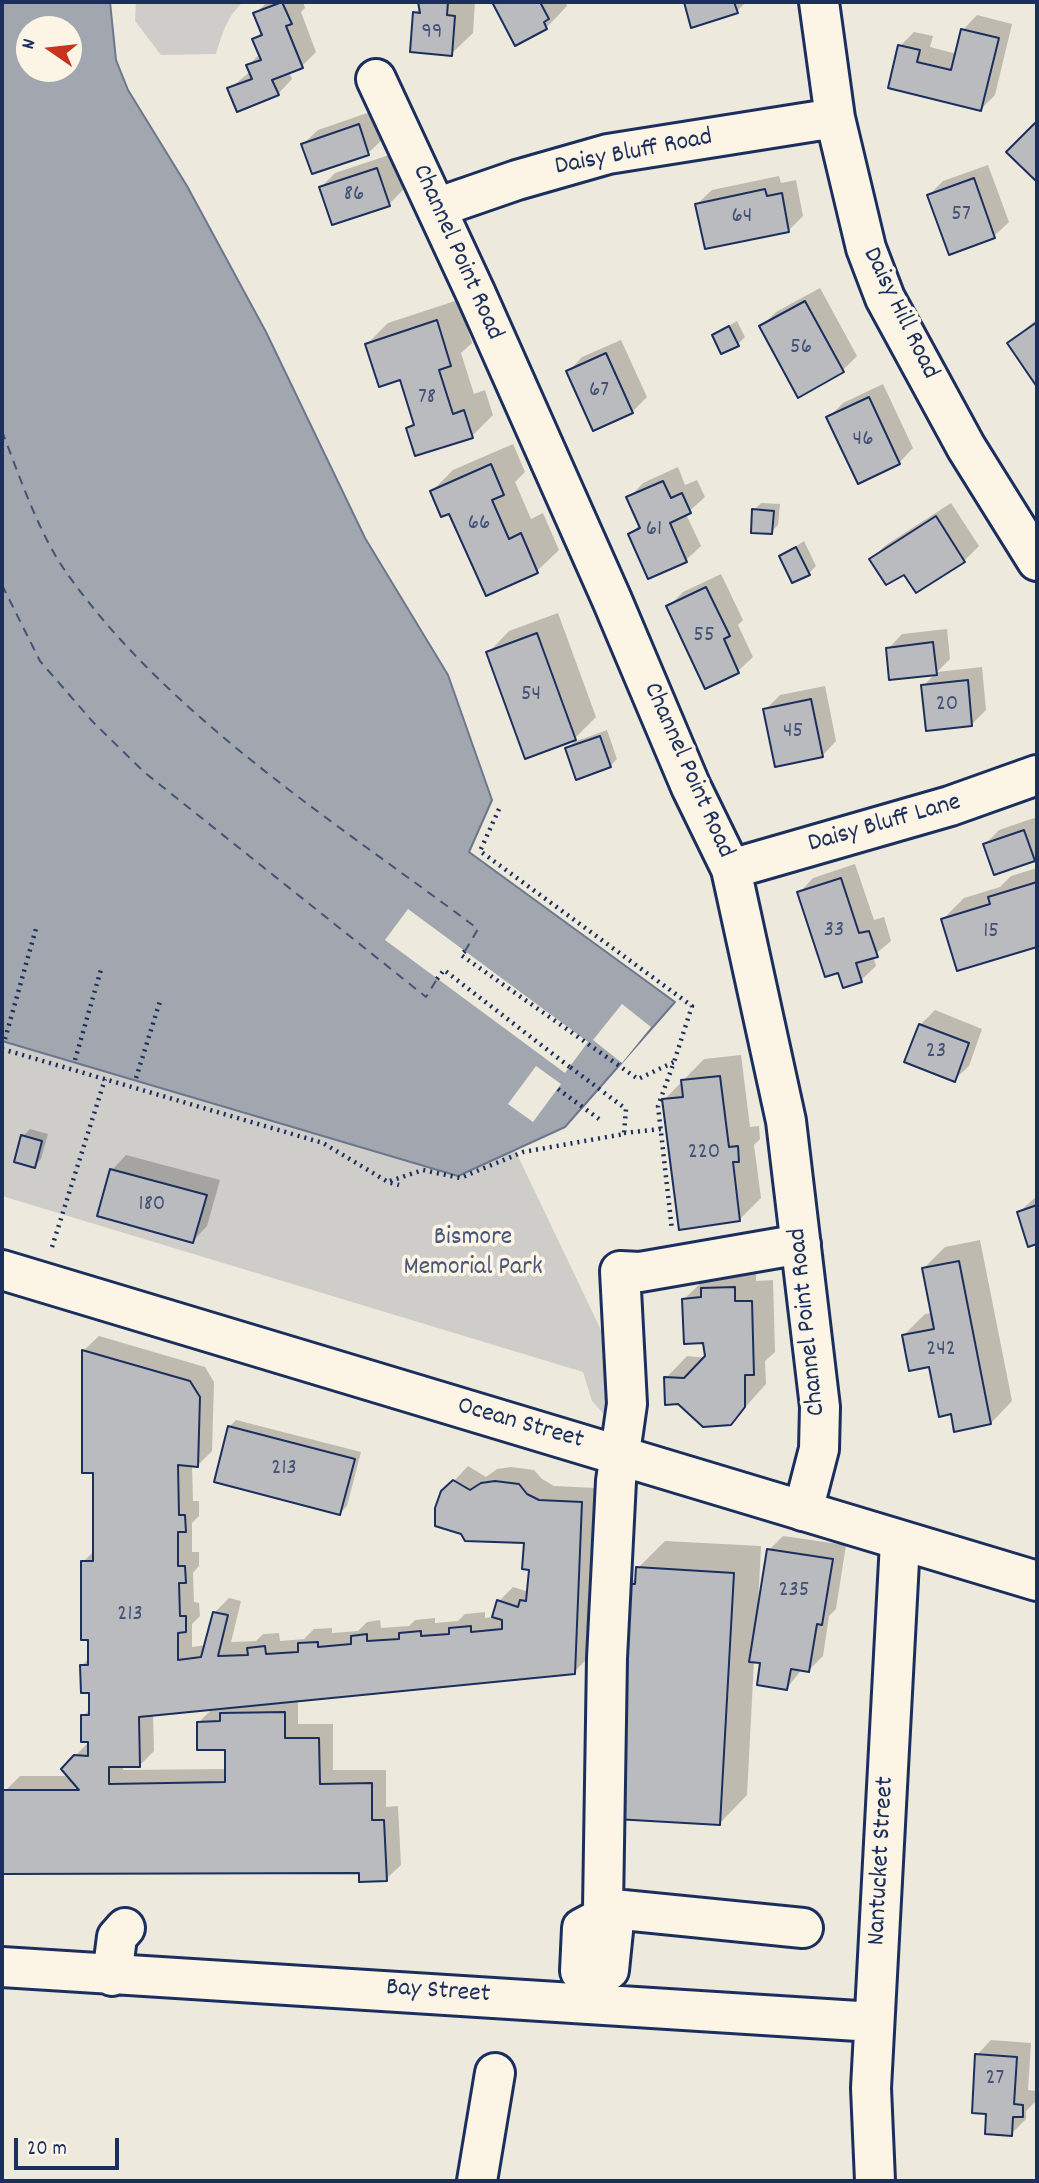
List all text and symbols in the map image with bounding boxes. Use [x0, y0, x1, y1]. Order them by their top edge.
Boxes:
north arrow [14, 14, 84, 84]
house number: 99 [421, 20, 443, 48]
text: N [16, 36, 44, 52]
street label: Daisy Bluff Road [553, 123, 715, 185]
street label: Channel Point Road [403, 160, 509, 346]
house number: 86 [344, 182, 364, 210]
house number: 57 [951, 202, 971, 230]
house number: 64 [732, 204, 752, 232]
street label: Daisy Hill Road [854, 243, 944, 385]
house number: 56 [790, 335, 812, 363]
house number: 67 [589, 378, 609, 406]
house number: 78 [418, 385, 436, 413]
house number: 46 [853, 427, 873, 455]
house number: 66 [468, 511, 490, 539]
house number: 61 [646, 517, 662, 545]
house number: 55 [693, 623, 715, 651]
street label: Channel Point Road [634, 678, 740, 864]
house number: 54 [521, 682, 541, 710]
house number: 20 [936, 692, 958, 720]
house number: 45 [783, 719, 803, 747]
street label: Daisy Bluff Lane [805, 788, 965, 862]
house number: 33 [824, 918, 844, 946]
house number: 15 [983, 919, 999, 947]
house number: 23 [926, 1039, 946, 1067]
house number: 220 [688, 1140, 720, 1168]
house number: 180 [139, 1192, 165, 1220]
park label: Bismore Memorial Park [403, 1223, 543, 1284]
street label: Channel Point Road [784, 1226, 834, 1418]
house number: 242 [926, 1337, 956, 1365]
street label: Ocean Street [453, 1392, 587, 1458]
house number: 213 [271, 1456, 297, 1484]
house number: 235 [779, 1578, 809, 1606]
house number: 213 [117, 1602, 143, 1630]
street label: Nantucket Street [863, 1776, 903, 1946]
street label: Bay Street [385, 1974, 491, 2012]
house number: 27 [986, 2066, 1004, 2094]
scale bar [18, 2124, 122, 2168]
text: 20 m [27, 2135, 67, 2165]

